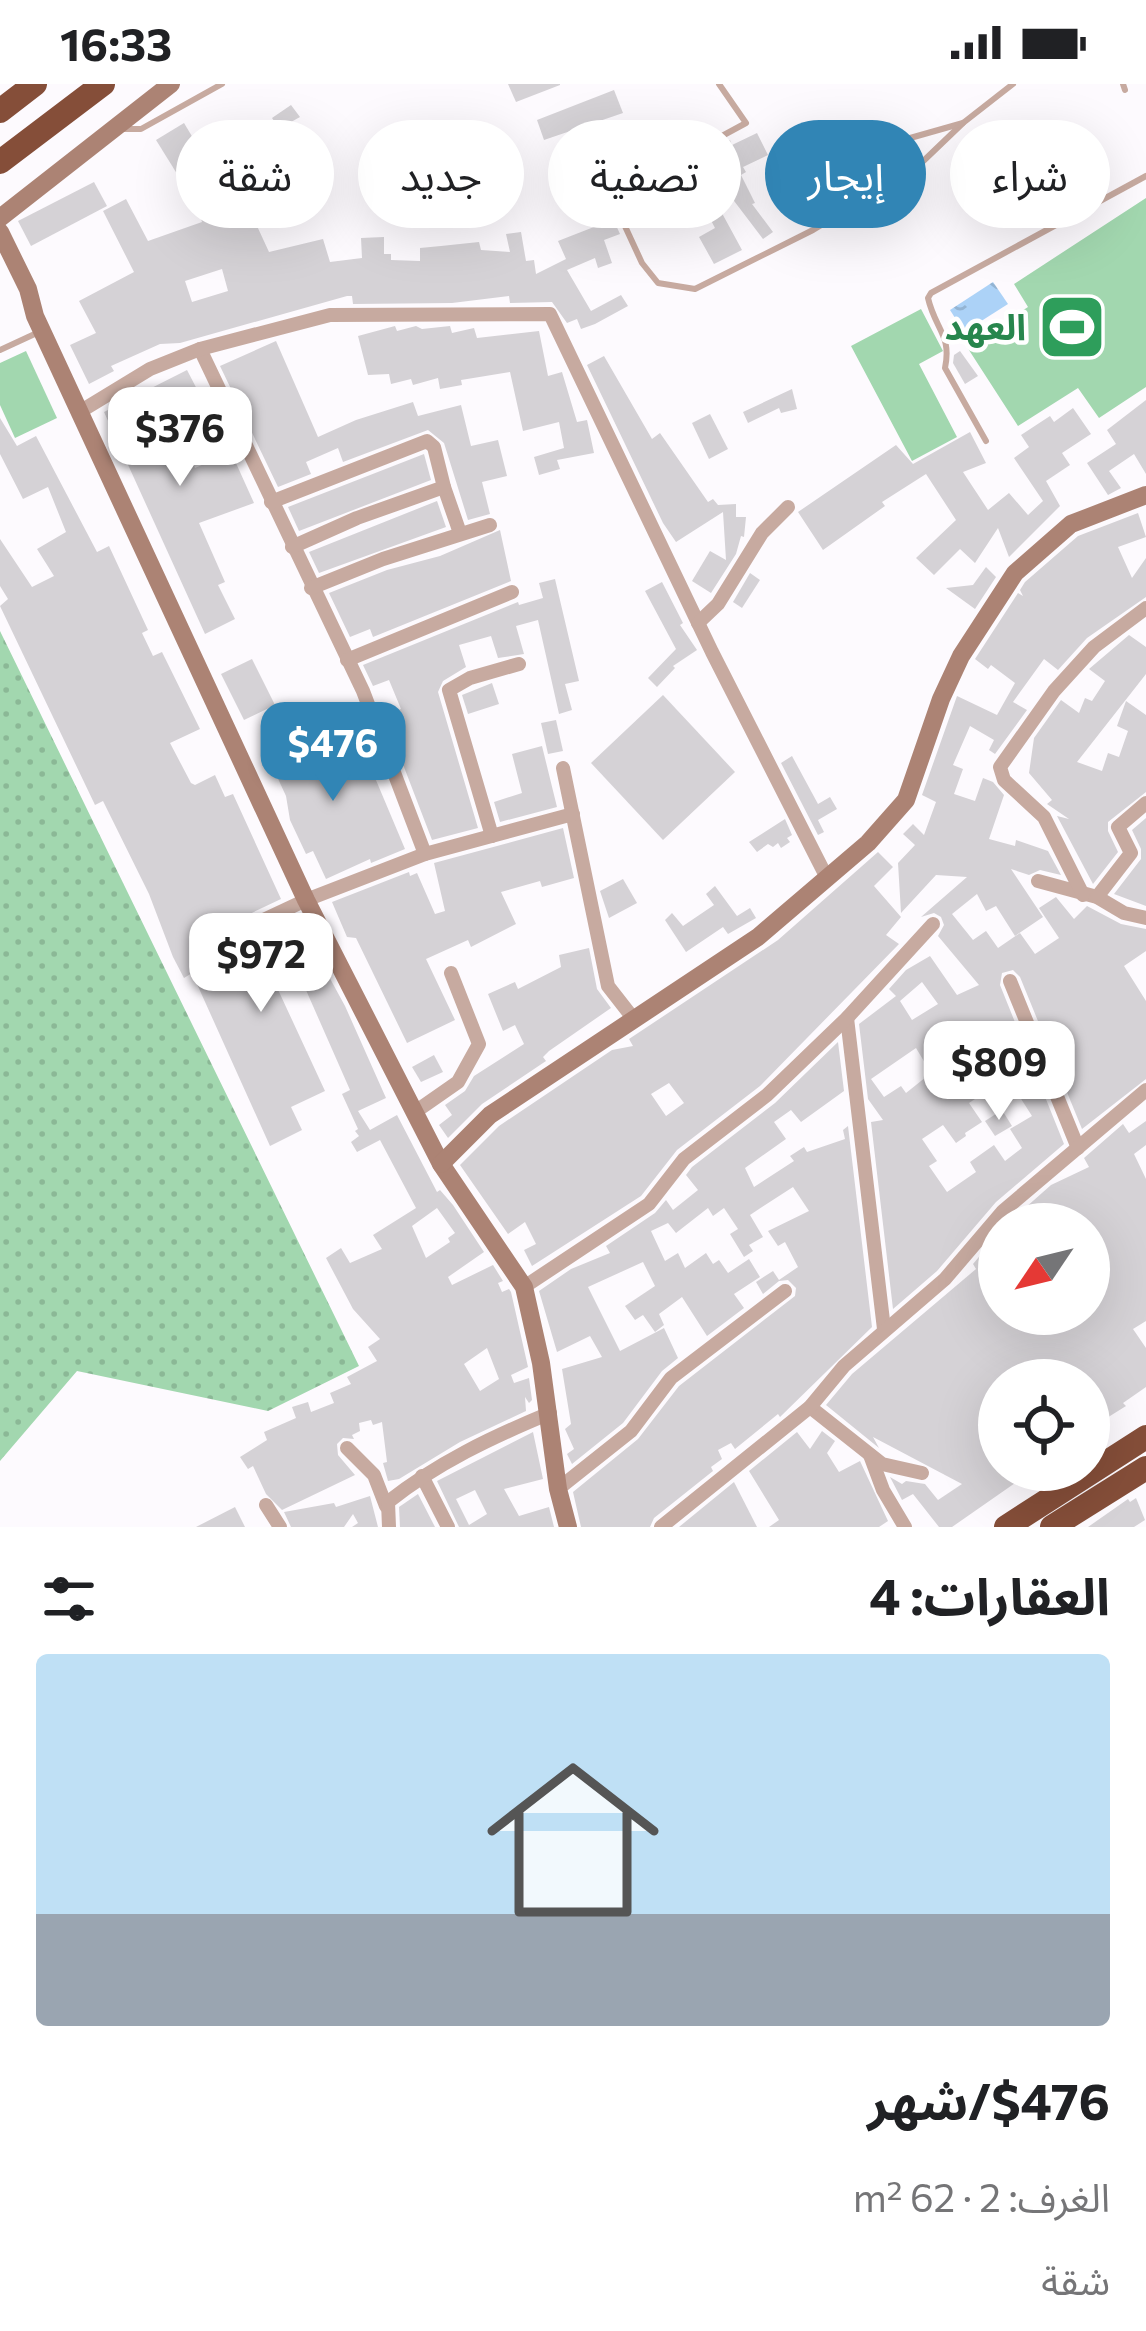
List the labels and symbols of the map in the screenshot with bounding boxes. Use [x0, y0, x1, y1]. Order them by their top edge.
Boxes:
sports icon: العهد [1037, 292, 1107, 362]
place label: العهد [944, 303, 1026, 348]
pin: $376 [109, 387, 251, 489]
pin: $476 [262, 702, 404, 804]
pin: $972 [190, 913, 332, 1015]
pin: $809 [928, 1021, 1070, 1123]
north arrow [978, 1203, 1110, 1335]

